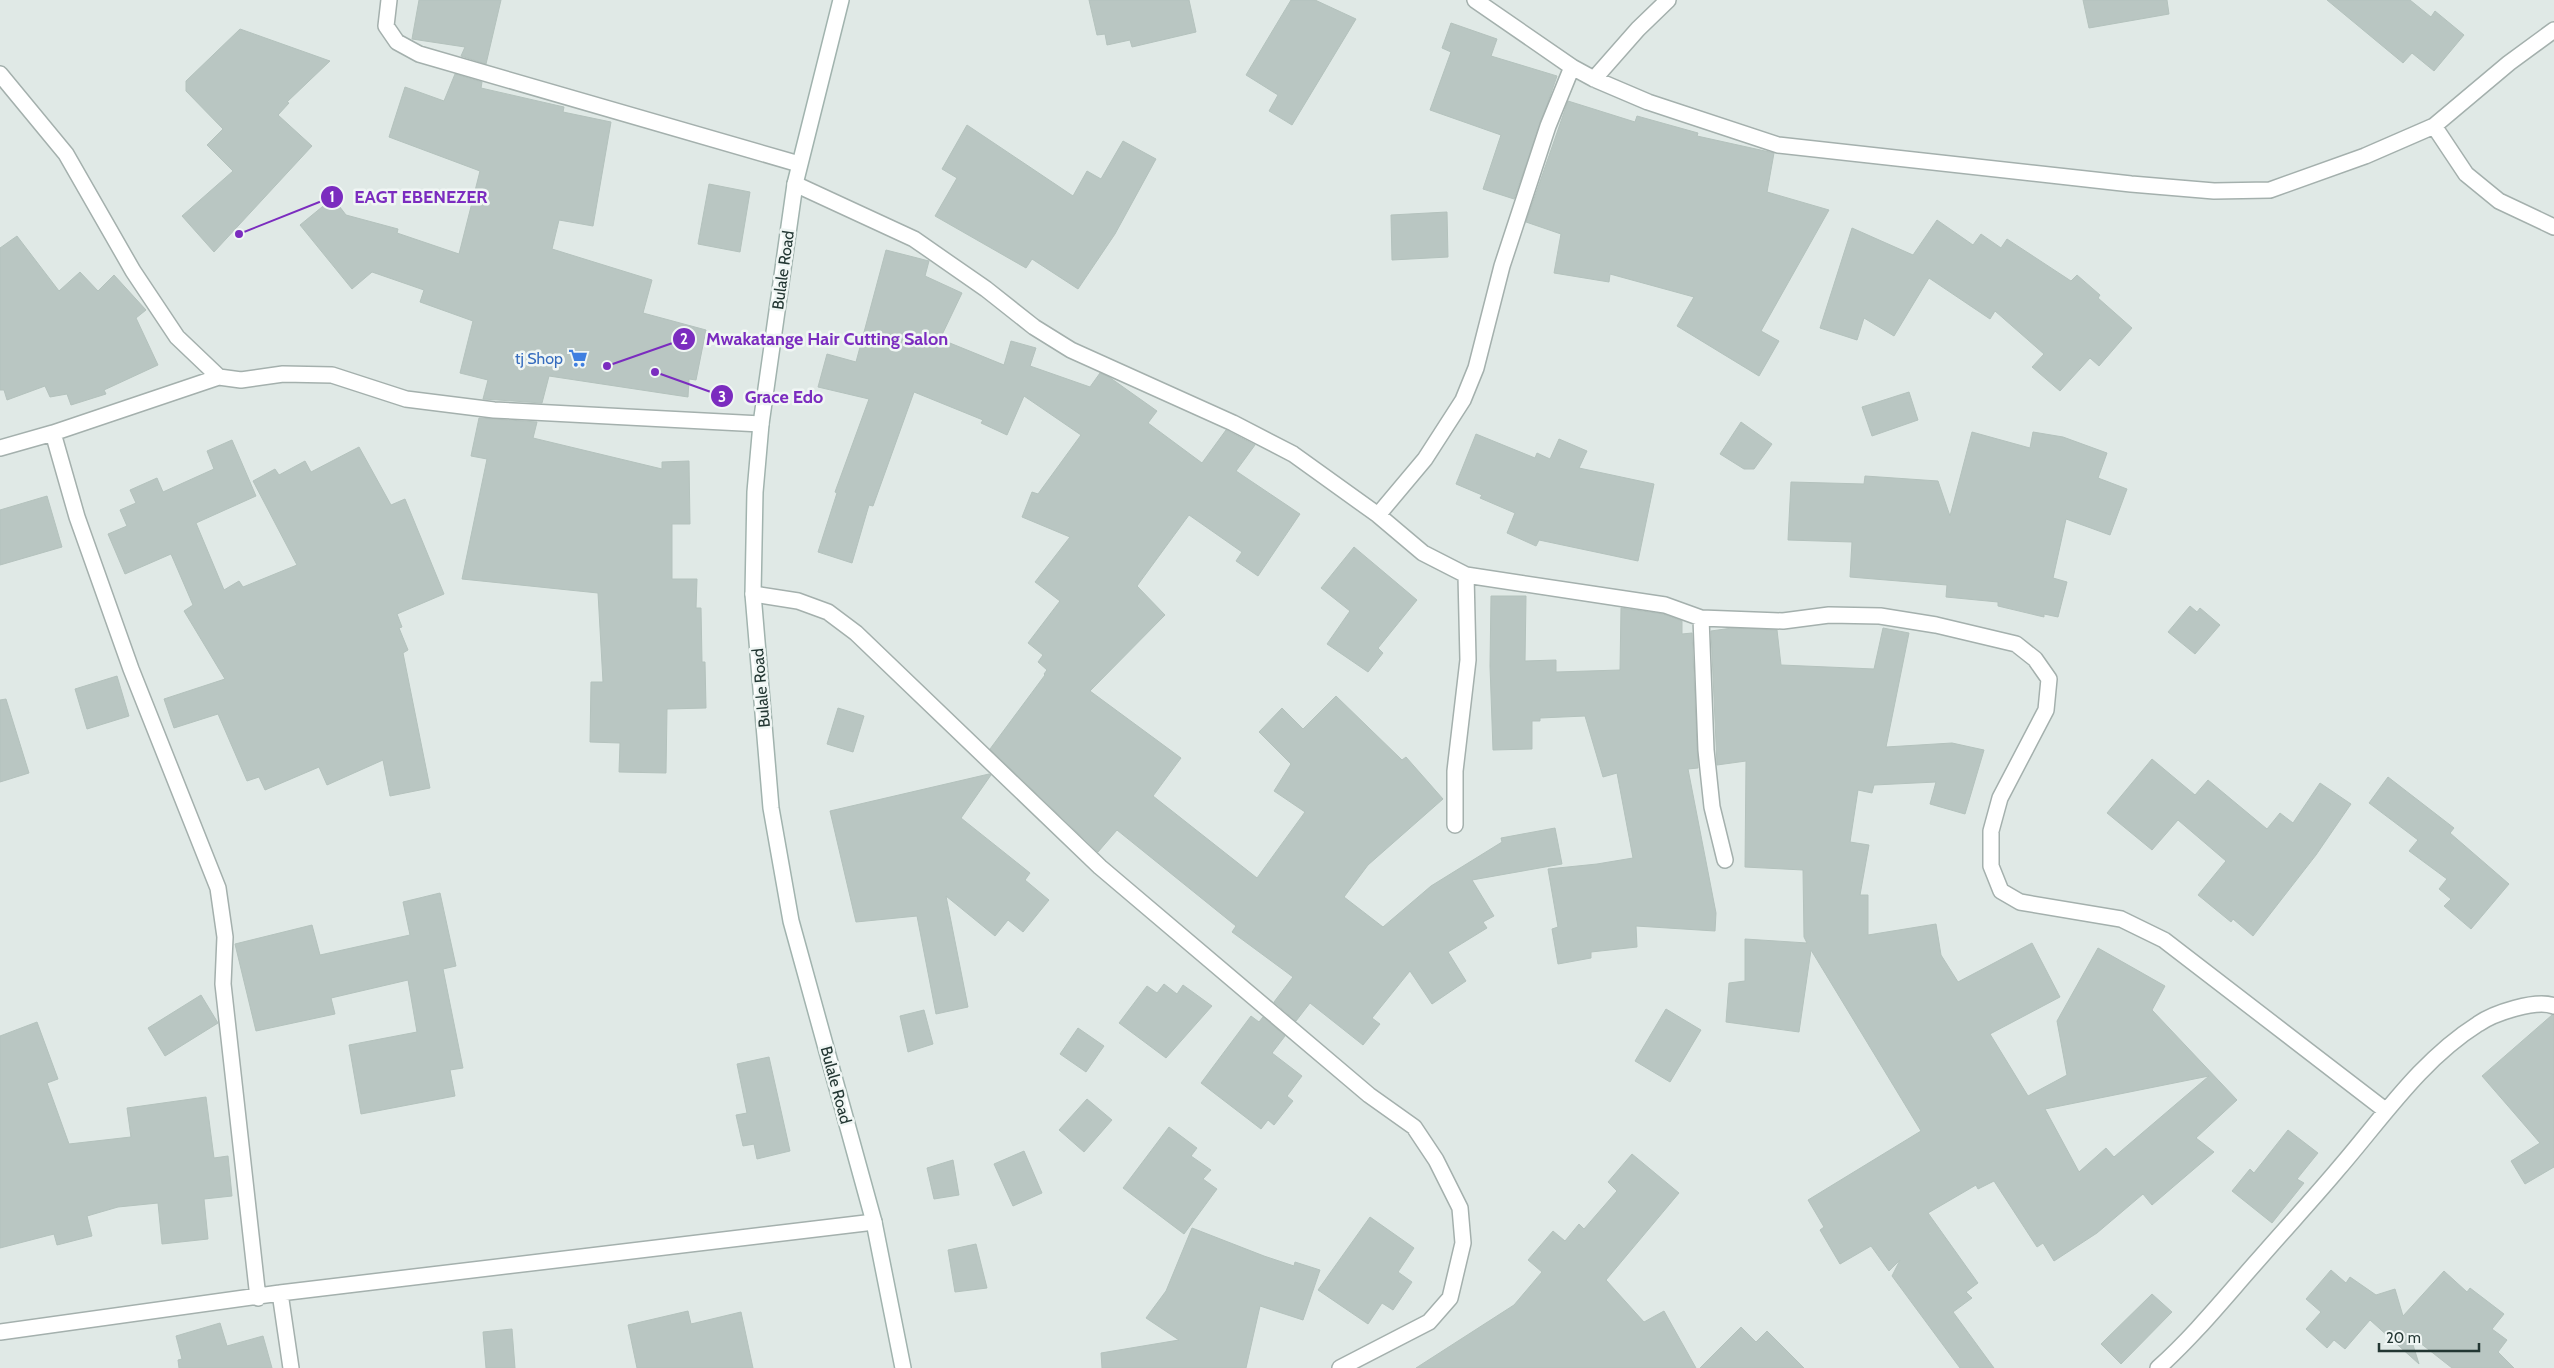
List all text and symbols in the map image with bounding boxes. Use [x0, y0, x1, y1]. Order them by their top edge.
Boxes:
callout: EAGT EBENEZER [319, 180, 498, 213]
text: EAGT EBENEZER [354, 186, 488, 208]
text: 1 [329, 188, 335, 206]
street label: Bulale Road [768, 229, 798, 311]
callout: Mwakatange Hair Cutting Salon [671, 323, 958, 356]
text: Mwakatange Hair Cutting Salon [706, 328, 948, 350]
text: 2 [680, 330, 688, 348]
supermarket icon: tj Shop [567, 347, 589, 369]
place label: tj Shop [515, 349, 563, 368]
callout: Grace Edo [709, 380, 833, 413]
text: Grace Edo [745, 386, 823, 408]
text: 3 [718, 388, 726, 406]
street label: Bulale Road [748, 648, 774, 728]
street label: Bulale Road [817, 1044, 855, 1126]
scale bar [2379, 1320, 2479, 1352]
text: 20 m [2386, 1329, 2421, 1347]

